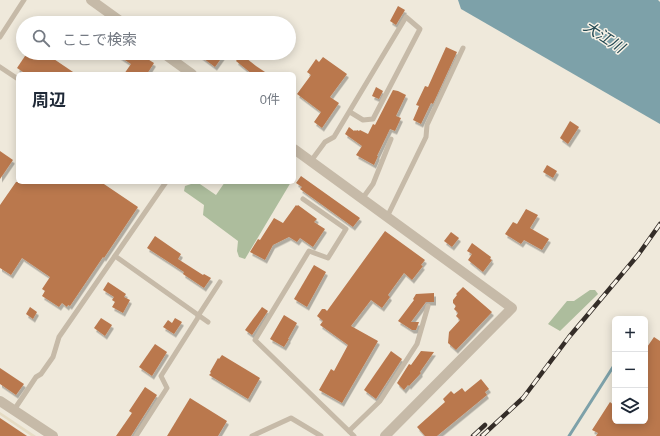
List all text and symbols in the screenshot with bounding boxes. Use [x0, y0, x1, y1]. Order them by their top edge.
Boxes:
search box [16, 16, 296, 60]
water label: 大江川 [581, 17, 629, 57]
icon: search [30, 27, 52, 49]
text: ここで検索 [62, 31, 137, 48]
text: 周辺 [32, 91, 66, 110]
text: 0件 [260, 92, 280, 107]
map controls [612, 316, 648, 424]
button: + [612, 316, 648, 352]
button: − [612, 352, 648, 388]
button: layers [612, 388, 648, 424]

